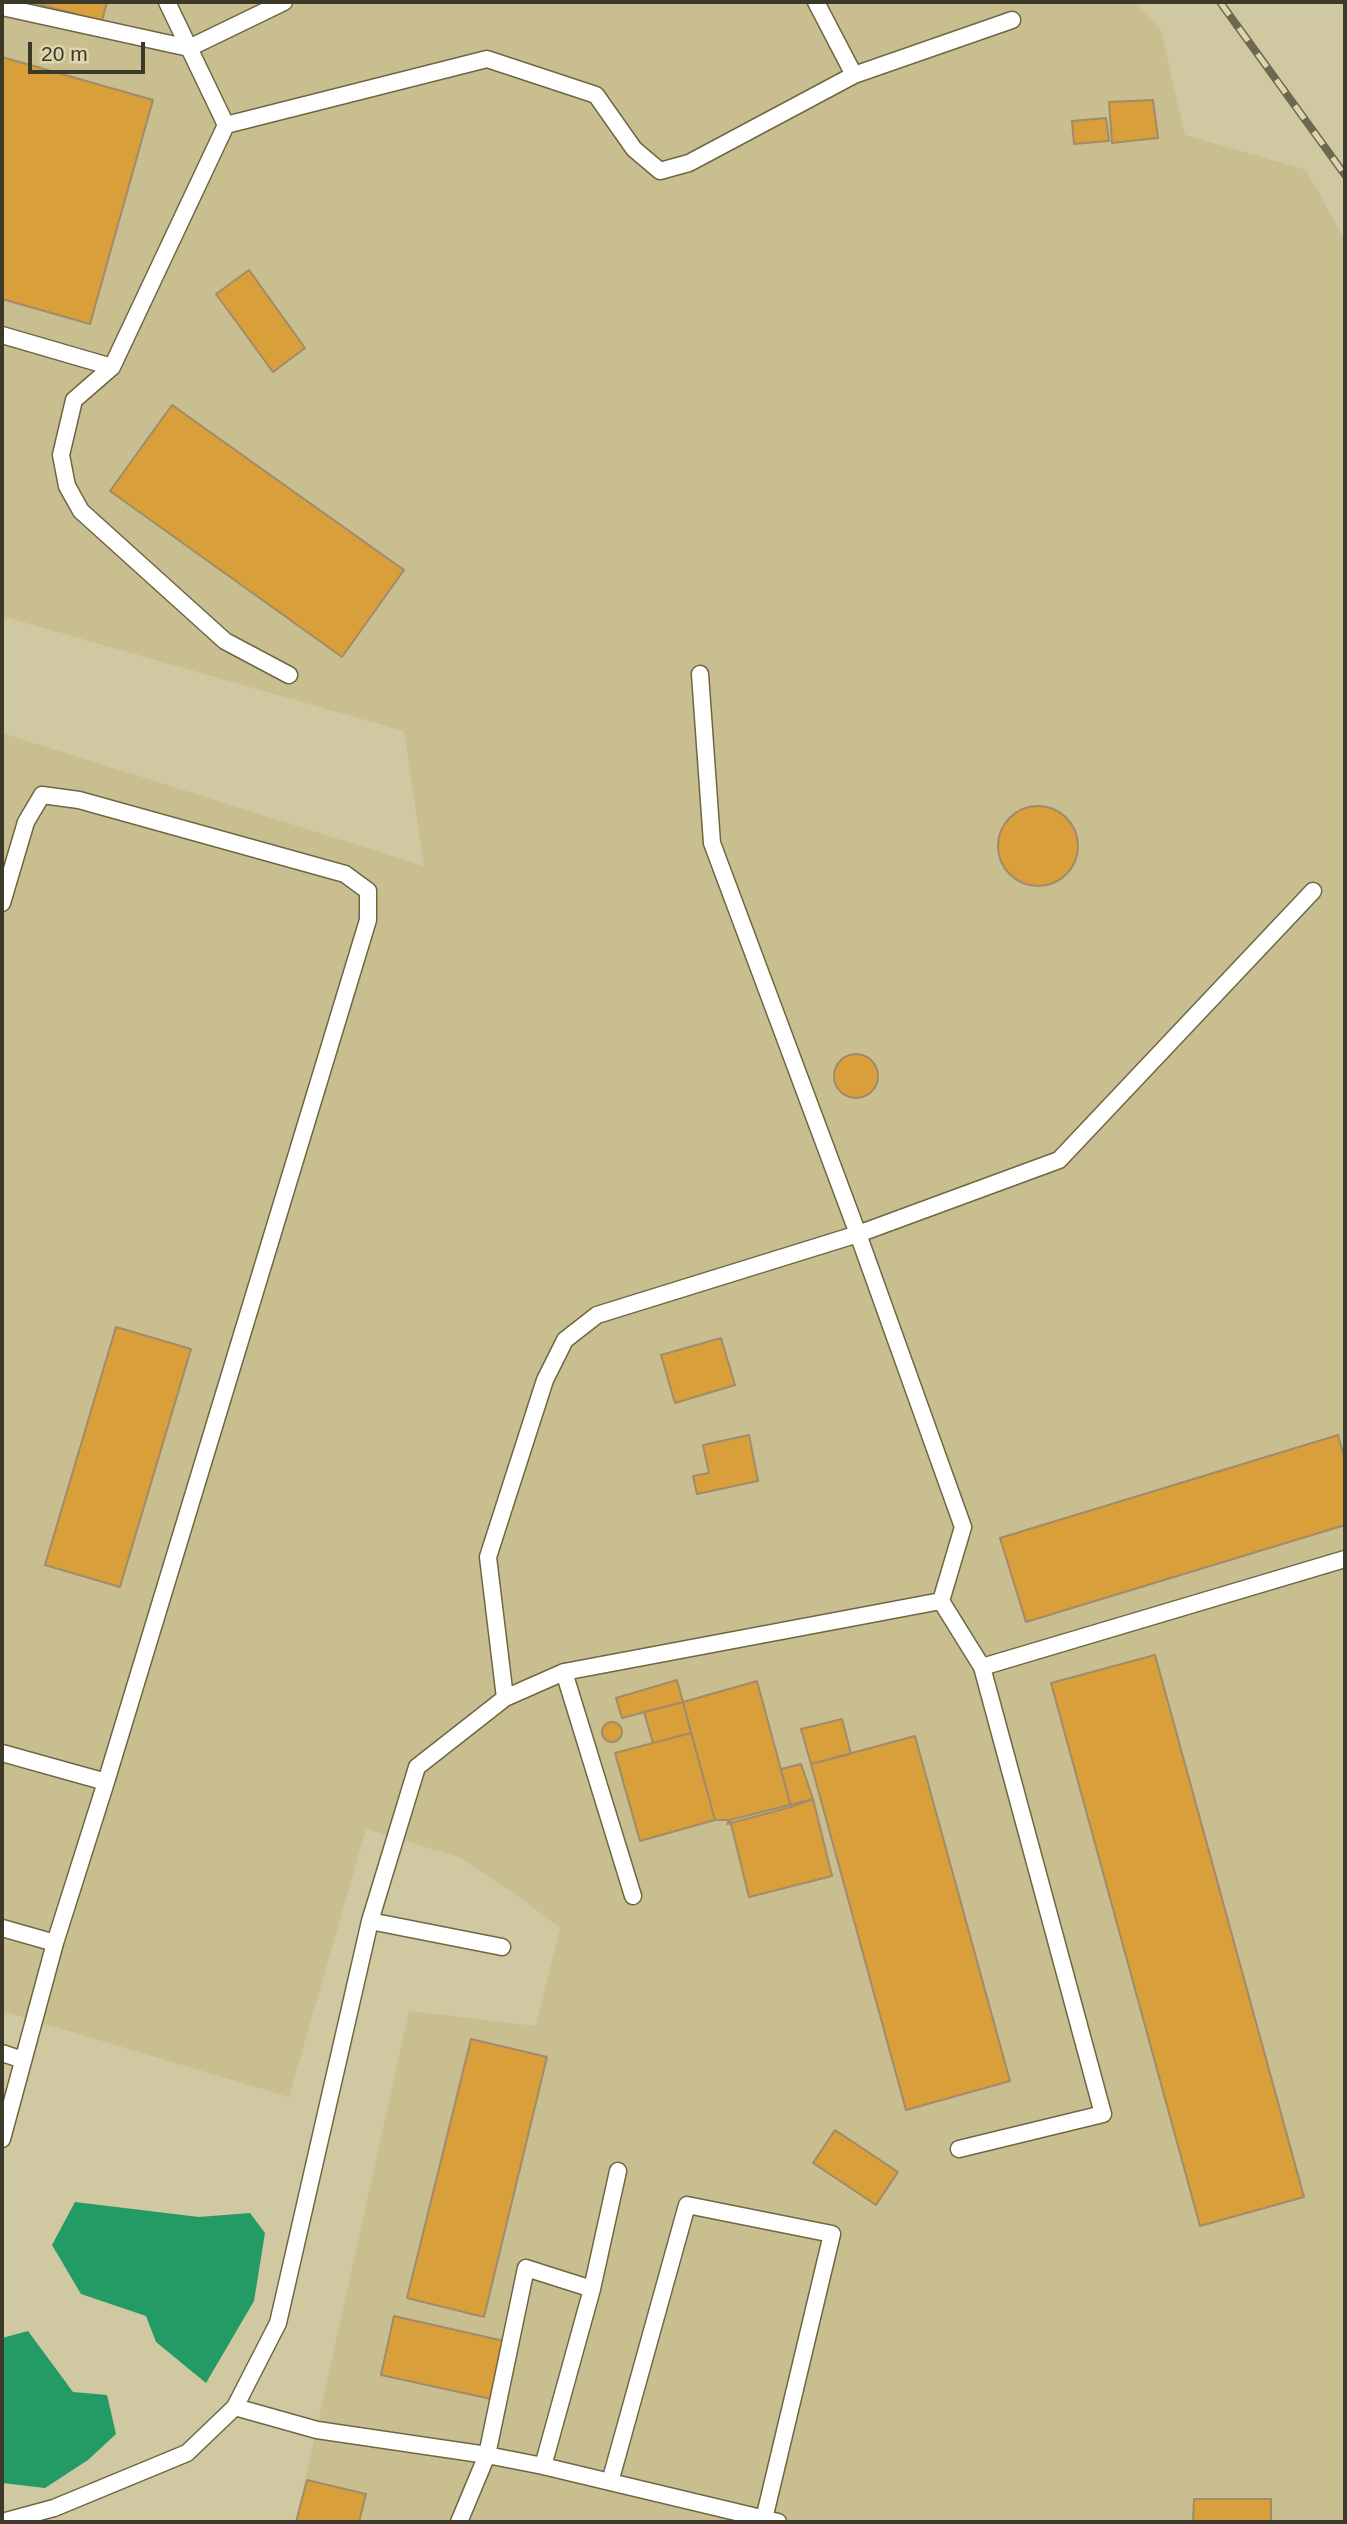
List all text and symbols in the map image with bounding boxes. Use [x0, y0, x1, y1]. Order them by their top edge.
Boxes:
scale bar [32, 28, 149, 72]
text: 20 m [41, 42, 88, 65]

